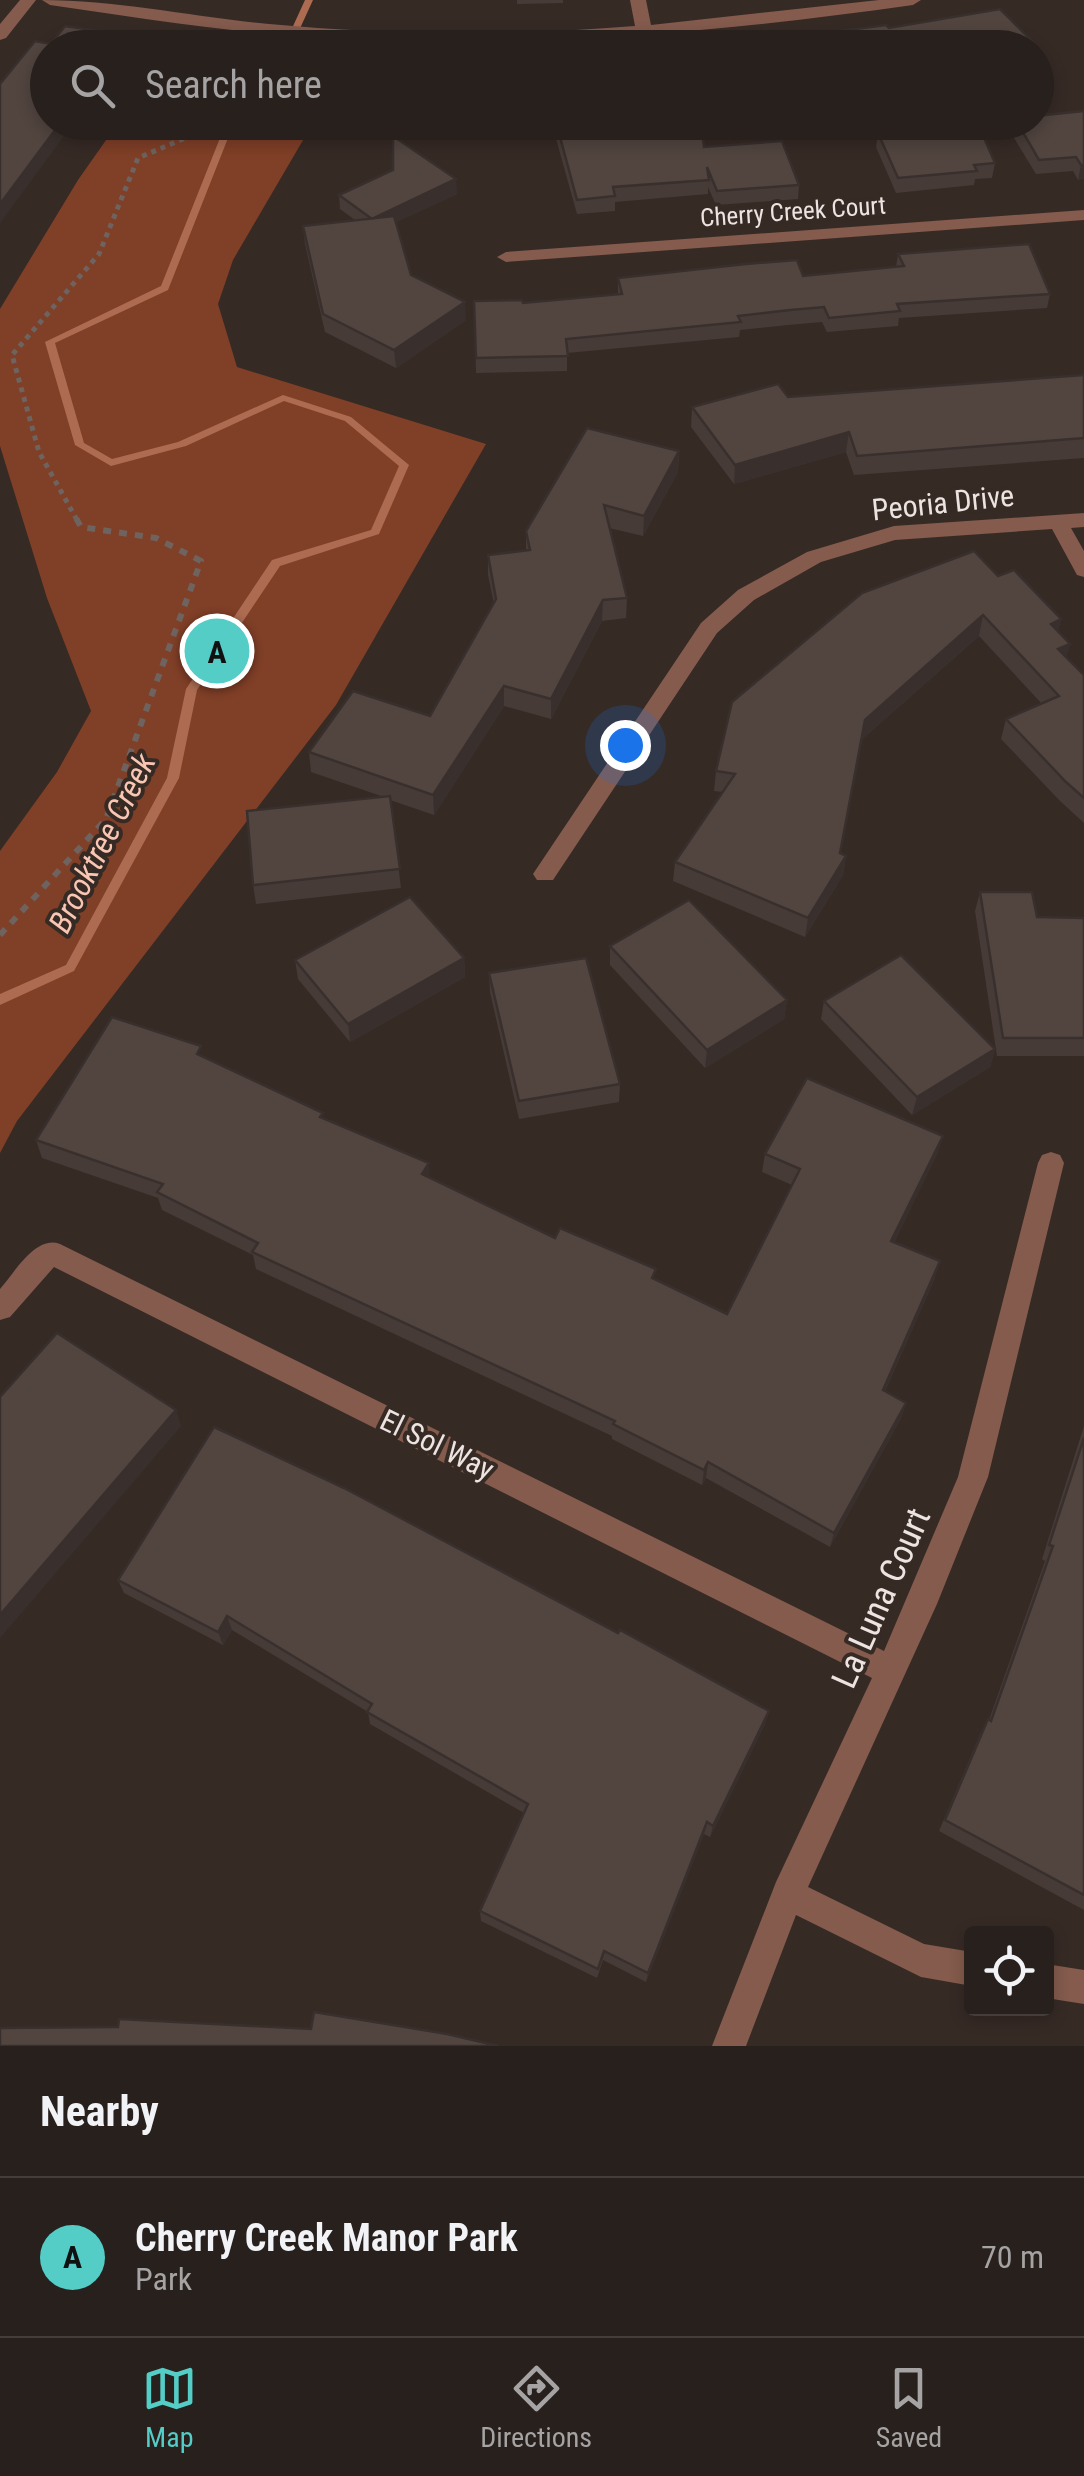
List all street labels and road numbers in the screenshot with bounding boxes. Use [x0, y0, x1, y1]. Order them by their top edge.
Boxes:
street label: Cherry Creek Court [699, 191, 887, 232]
street label: Peoria Drive [870, 478, 1016, 527]
street label: El Sol Way [375, 1402, 500, 1487]
street label: La Luna Court [824, 1502, 939, 1694]

